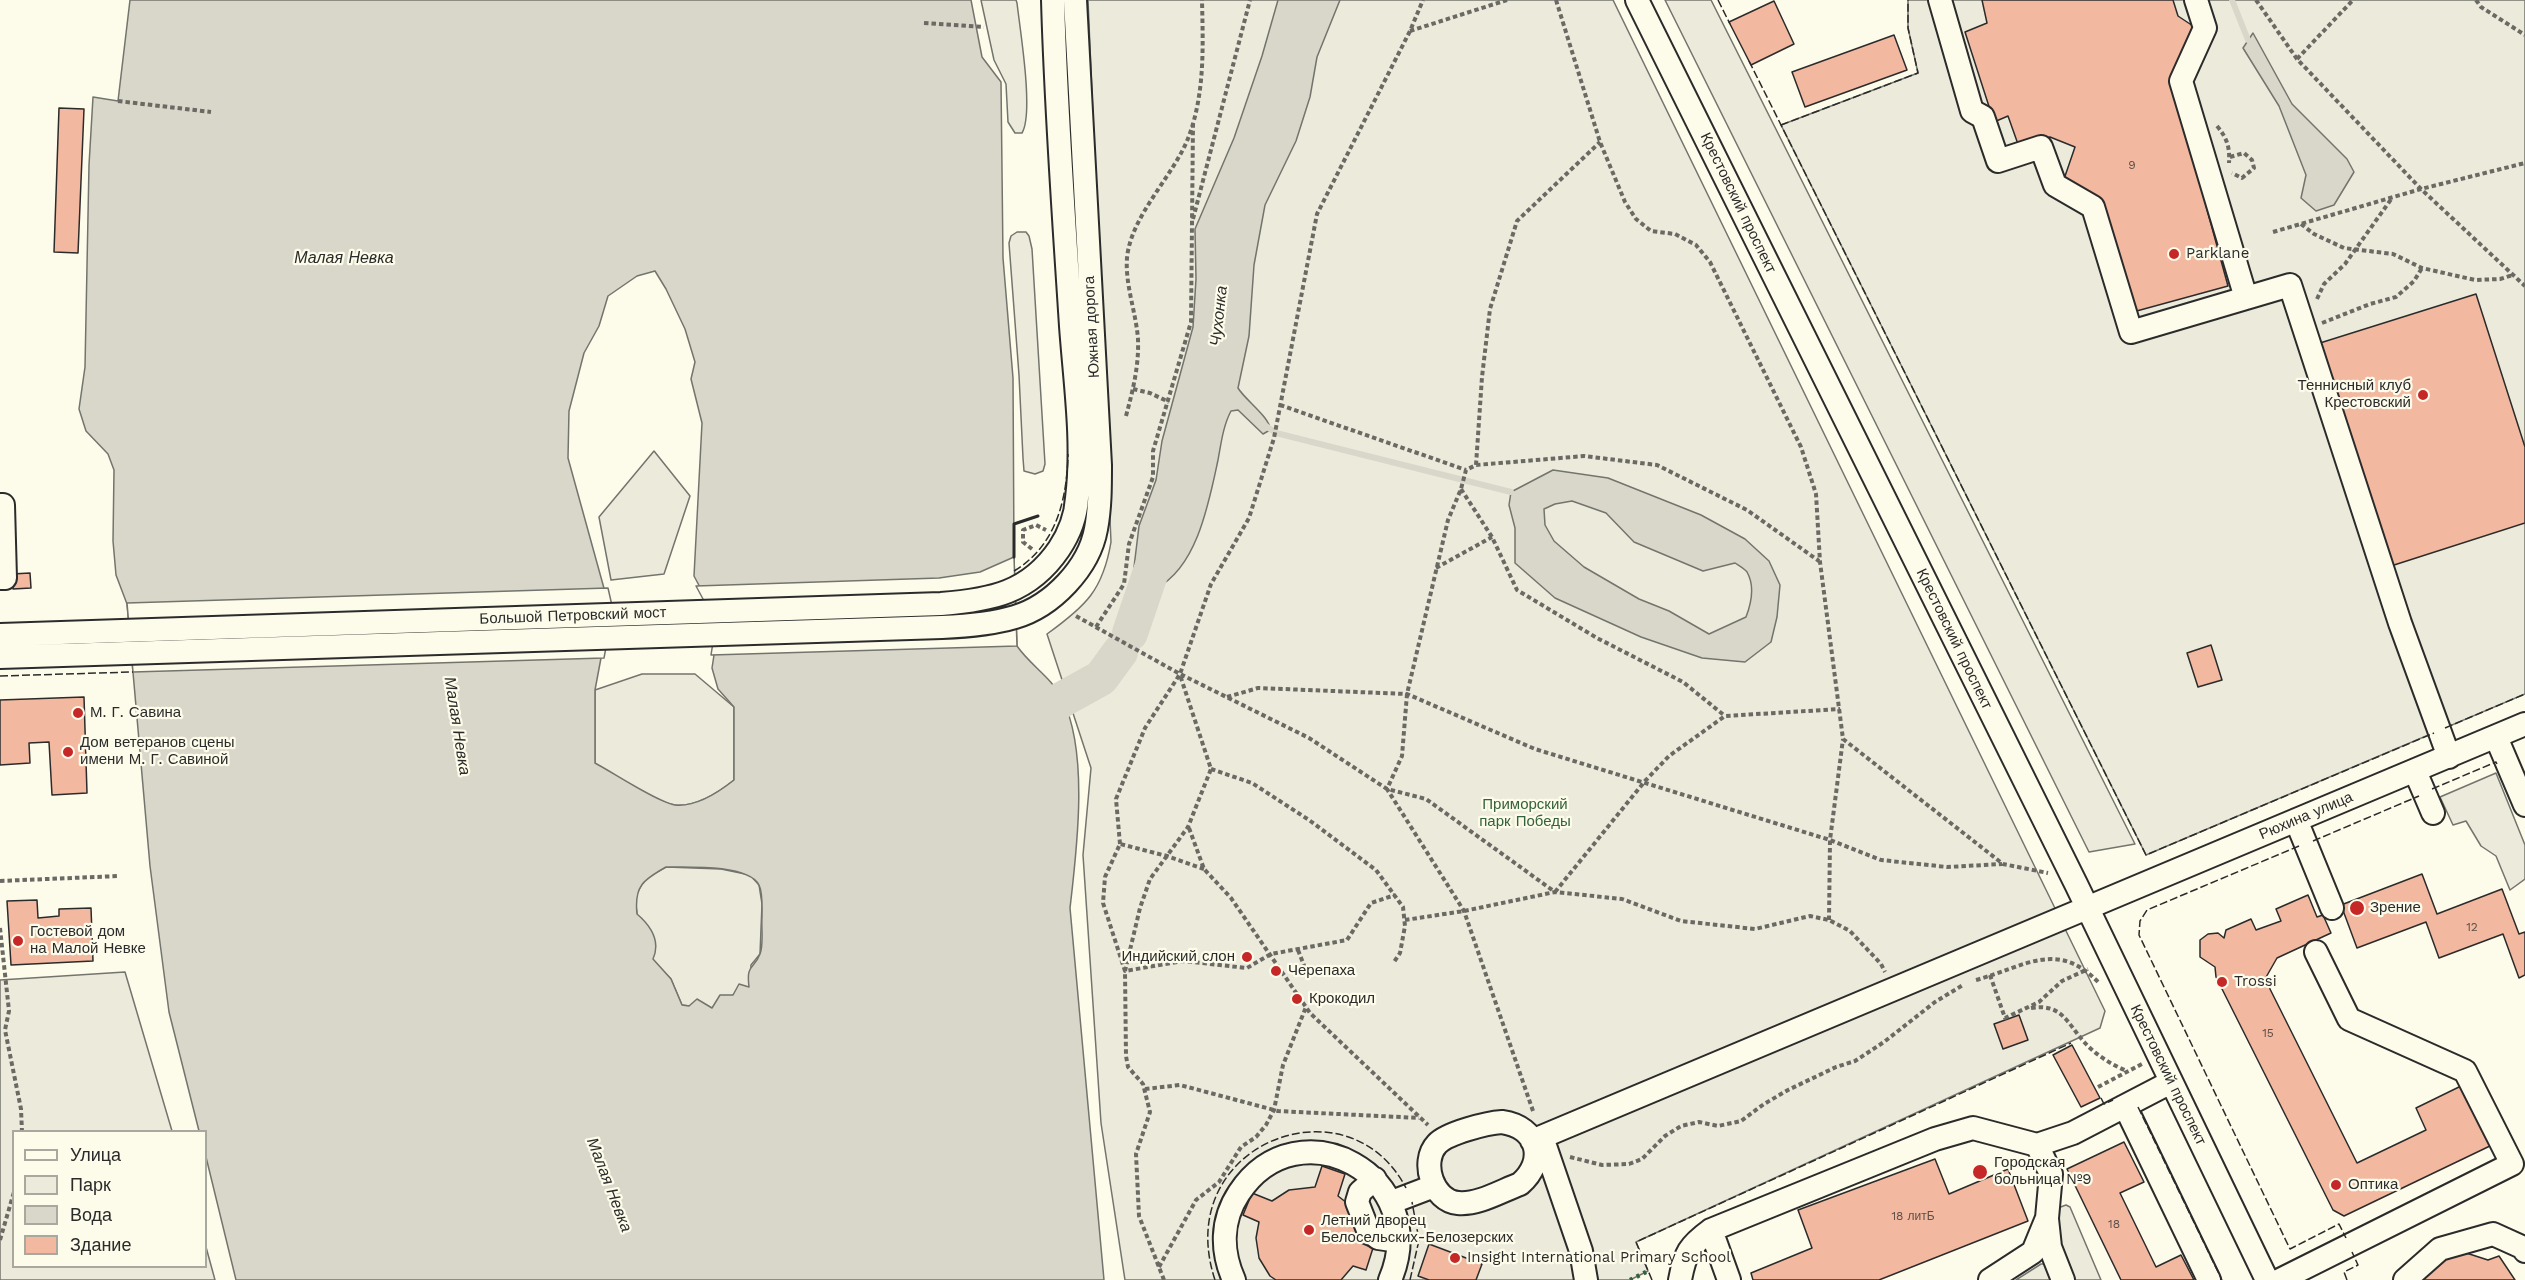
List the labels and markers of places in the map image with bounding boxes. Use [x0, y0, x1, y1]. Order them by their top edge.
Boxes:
place label: Parklane [2186, 245, 2249, 263]
marker: Parklane [2167, 247, 2181, 261]
place label: Теннисный клуб Крестовский [2298, 377, 2411, 412]
marker: Теннисный клуб Крестовский [2416, 388, 2430, 402]
place label: М. Г. Савина [90, 704, 181, 722]
marker: М. Г. Савина [71, 706, 85, 720]
place label: Дом ветеранов сцены имени М. Г. Савиной [80, 734, 235, 769]
marker: Дом ветеранов сцены имени М. Г. Савиной [61, 745, 75, 759]
marker: Зрение [2348, 899, 2366, 917]
place label: Зрение [2370, 899, 2421, 917]
place label: Гостевой дом на Малой Невке [30, 923, 146, 958]
marker: Гостевой дом на Малой Невке [11, 934, 25, 948]
place label: Индийский слон [1121, 948, 1235, 966]
marker: Индийский слон [1240, 950, 1254, 964]
place label: Черепаха [1288, 962, 1355, 980]
marker: Черепаха [1269, 964, 1283, 978]
place label: Trossi [2234, 973, 2277, 991]
marker: Trossi [2215, 975, 2229, 989]
place label: Крокодил [1309, 990, 1375, 1008]
marker: Крокодил [1290, 992, 1304, 1006]
place label: Городская больница №9 [1994, 1154, 2092, 1189]
marker: Городская больница №9 [1971, 1163, 1989, 1181]
place label: Оптика [2348, 1176, 2398, 1194]
marker: Оптика [2329, 1178, 2343, 1192]
place label: Летний дворец Белосельских-Белозерских [1321, 1212, 1514, 1247]
marker: Летний дворец Белосельских-Белозерских [1302, 1223, 1316, 1237]
place label: Insight International Primary School [1467, 1249, 1731, 1267]
marker: Insight International Primary School [1448, 1251, 1462, 1265]

